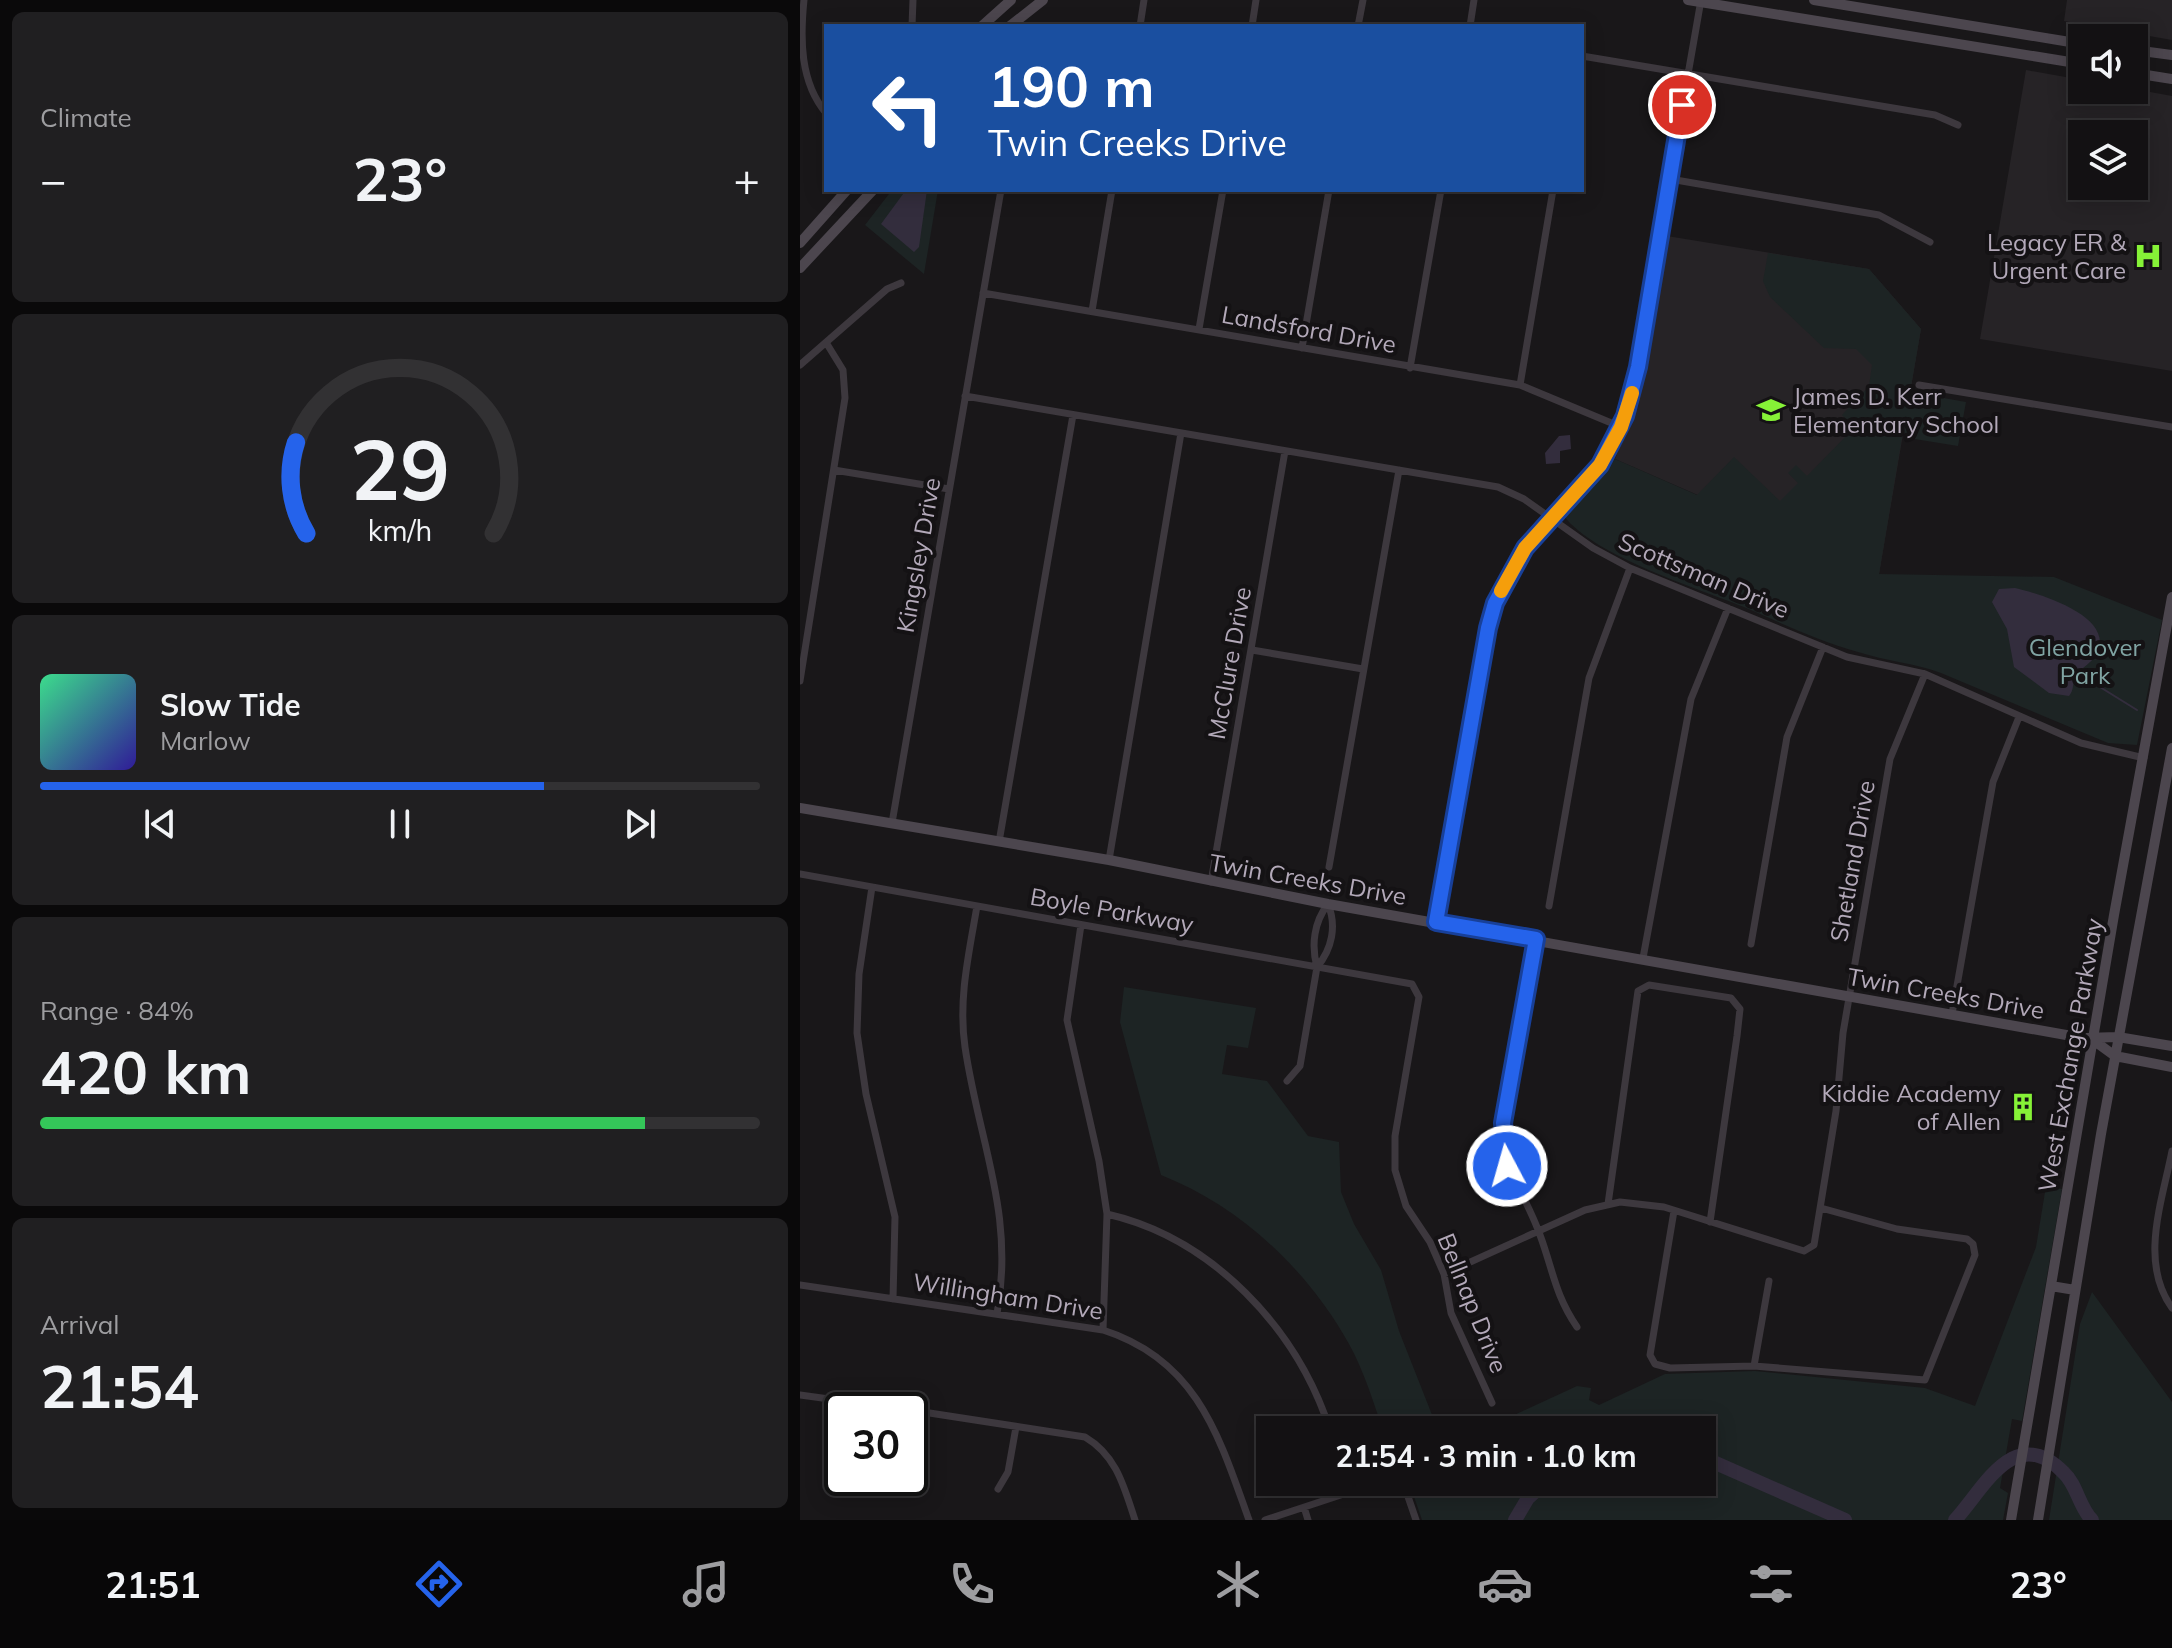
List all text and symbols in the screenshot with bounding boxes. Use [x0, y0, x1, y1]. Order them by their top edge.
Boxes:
map controls [2068, 24, 2148, 200]
button: sound [2068, 24, 2148, 104]
text: 190 m [988, 51, 1155, 121]
icon: left [856, 56, 960, 160]
pin [1648, 71, 1716, 139]
icon: arrive [1660, 83, 1704, 127]
text: Climate [40, 101, 132, 134]
text: Twin Creeks Drive [988, 120, 1287, 165]
button: layers [2068, 120, 2148, 200]
text: 23° [353, 141, 447, 216]
text: − [40, 152, 66, 207]
text: + [734, 152, 760, 207]
place label: Legacy ER & Urgent Care [1987, 227, 2127, 285]
hospital icon: Legacy ER & Urgent Care [2133, 241, 2163, 271]
street label: Landsford Drive [1219, 299, 1399, 359]
place label: James D. Kerr Elementary School [1793, 381, 1999, 439]
school or university icon: James D. Kerr Elementary School [1756, 395, 1786, 425]
text: 29 [350, 416, 450, 521]
street label: Kingsley Drive [890, 475, 946, 635]
text: km/h [368, 513, 432, 549]
street label: Scottsman Drive [1614, 526, 1794, 624]
street label: McClure Drive [1201, 584, 1257, 742]
park label: Glendover Park [2029, 632, 2142, 690]
text: Slow Tide [160, 686, 301, 724]
text: Marlow [160, 724, 251, 757]
street label: Shetland Drive [1823, 778, 1881, 944]
icon: previous [138, 802, 182, 846]
icon: pause [378, 802, 422, 846]
icon: next [618, 802, 662, 846]
street label: Twin Creeks Drive [1207, 847, 1409, 911]
street label: Boyle Parkway [1028, 881, 1196, 939]
street label: West Exchange Parkway [2031, 916, 2109, 1194]
street label: Twin Creeks Drive [1845, 961, 2047, 1025]
text: Range · 84% [40, 994, 194, 1027]
text: 420 km [40, 1034, 252, 1109]
place label: Kiddie Academy of Allen [1821, 1078, 2001, 1136]
building icon: Kiddie Academy of Allen [2008, 1092, 2038, 1122]
position arrow [1465, 1124, 1549, 1208]
street label: Bellnap Drive [1431, 1229, 1515, 1377]
street label: Willingham Drive [911, 1266, 1105, 1326]
text: Arrival [40, 1308, 120, 1341]
text: 21:54 [40, 1348, 199, 1423]
speed limit sign: 30 [824, 1392, 928, 1496]
text: 21:54 · 3 min · 1.0 km [1335, 1437, 1637, 1475]
icon: directions [411, 1556, 467, 1612]
icon: music [678, 1556, 734, 1612]
icon: phone [944, 1556, 1000, 1612]
icon: climate [1210, 1556, 1266, 1612]
icon: car [1477, 1556, 1533, 1612]
icon: filters [1743, 1556, 1799, 1612]
text: 21:51 [105, 1562, 201, 1607]
text: 23° [2010, 1562, 2067, 1607]

